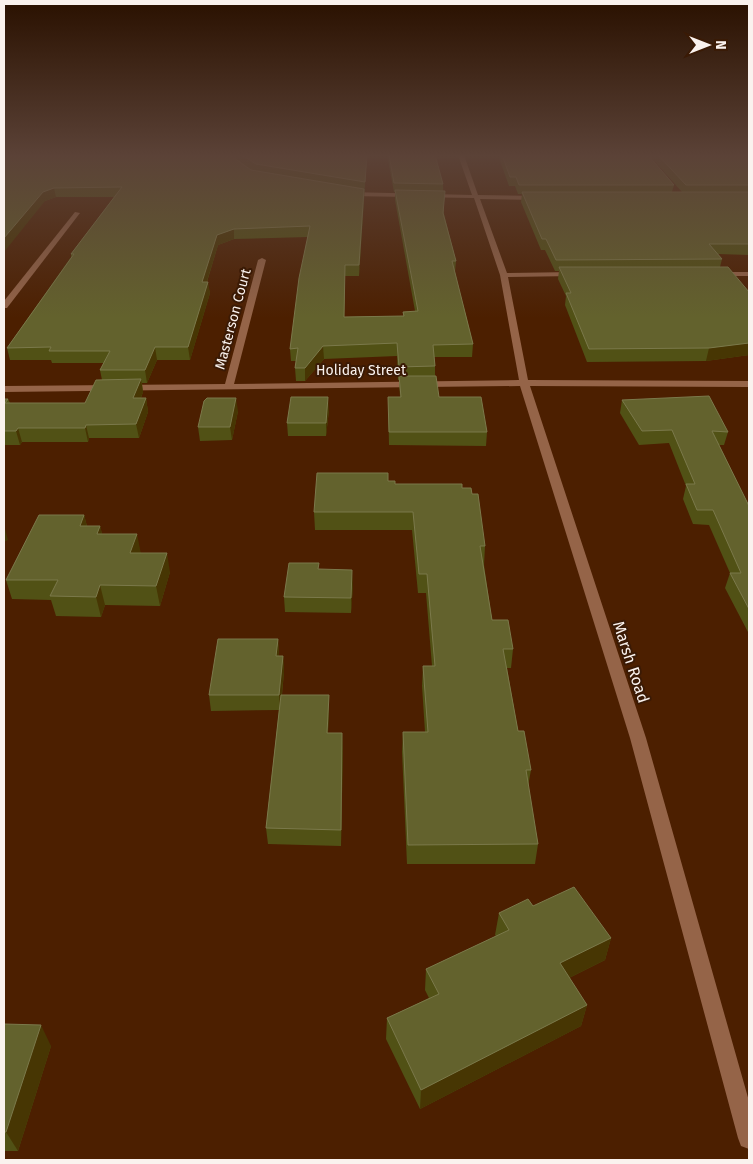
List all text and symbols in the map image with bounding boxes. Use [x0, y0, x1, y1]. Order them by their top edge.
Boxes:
north arrow [683, 20, 733, 70]
text: N [712, 40, 729, 50]
street label: Masterson Court [211, 266, 255, 371]
street label: Holiday Street [316, 362, 407, 379]
street label: Marsh Road [609, 619, 653, 705]

